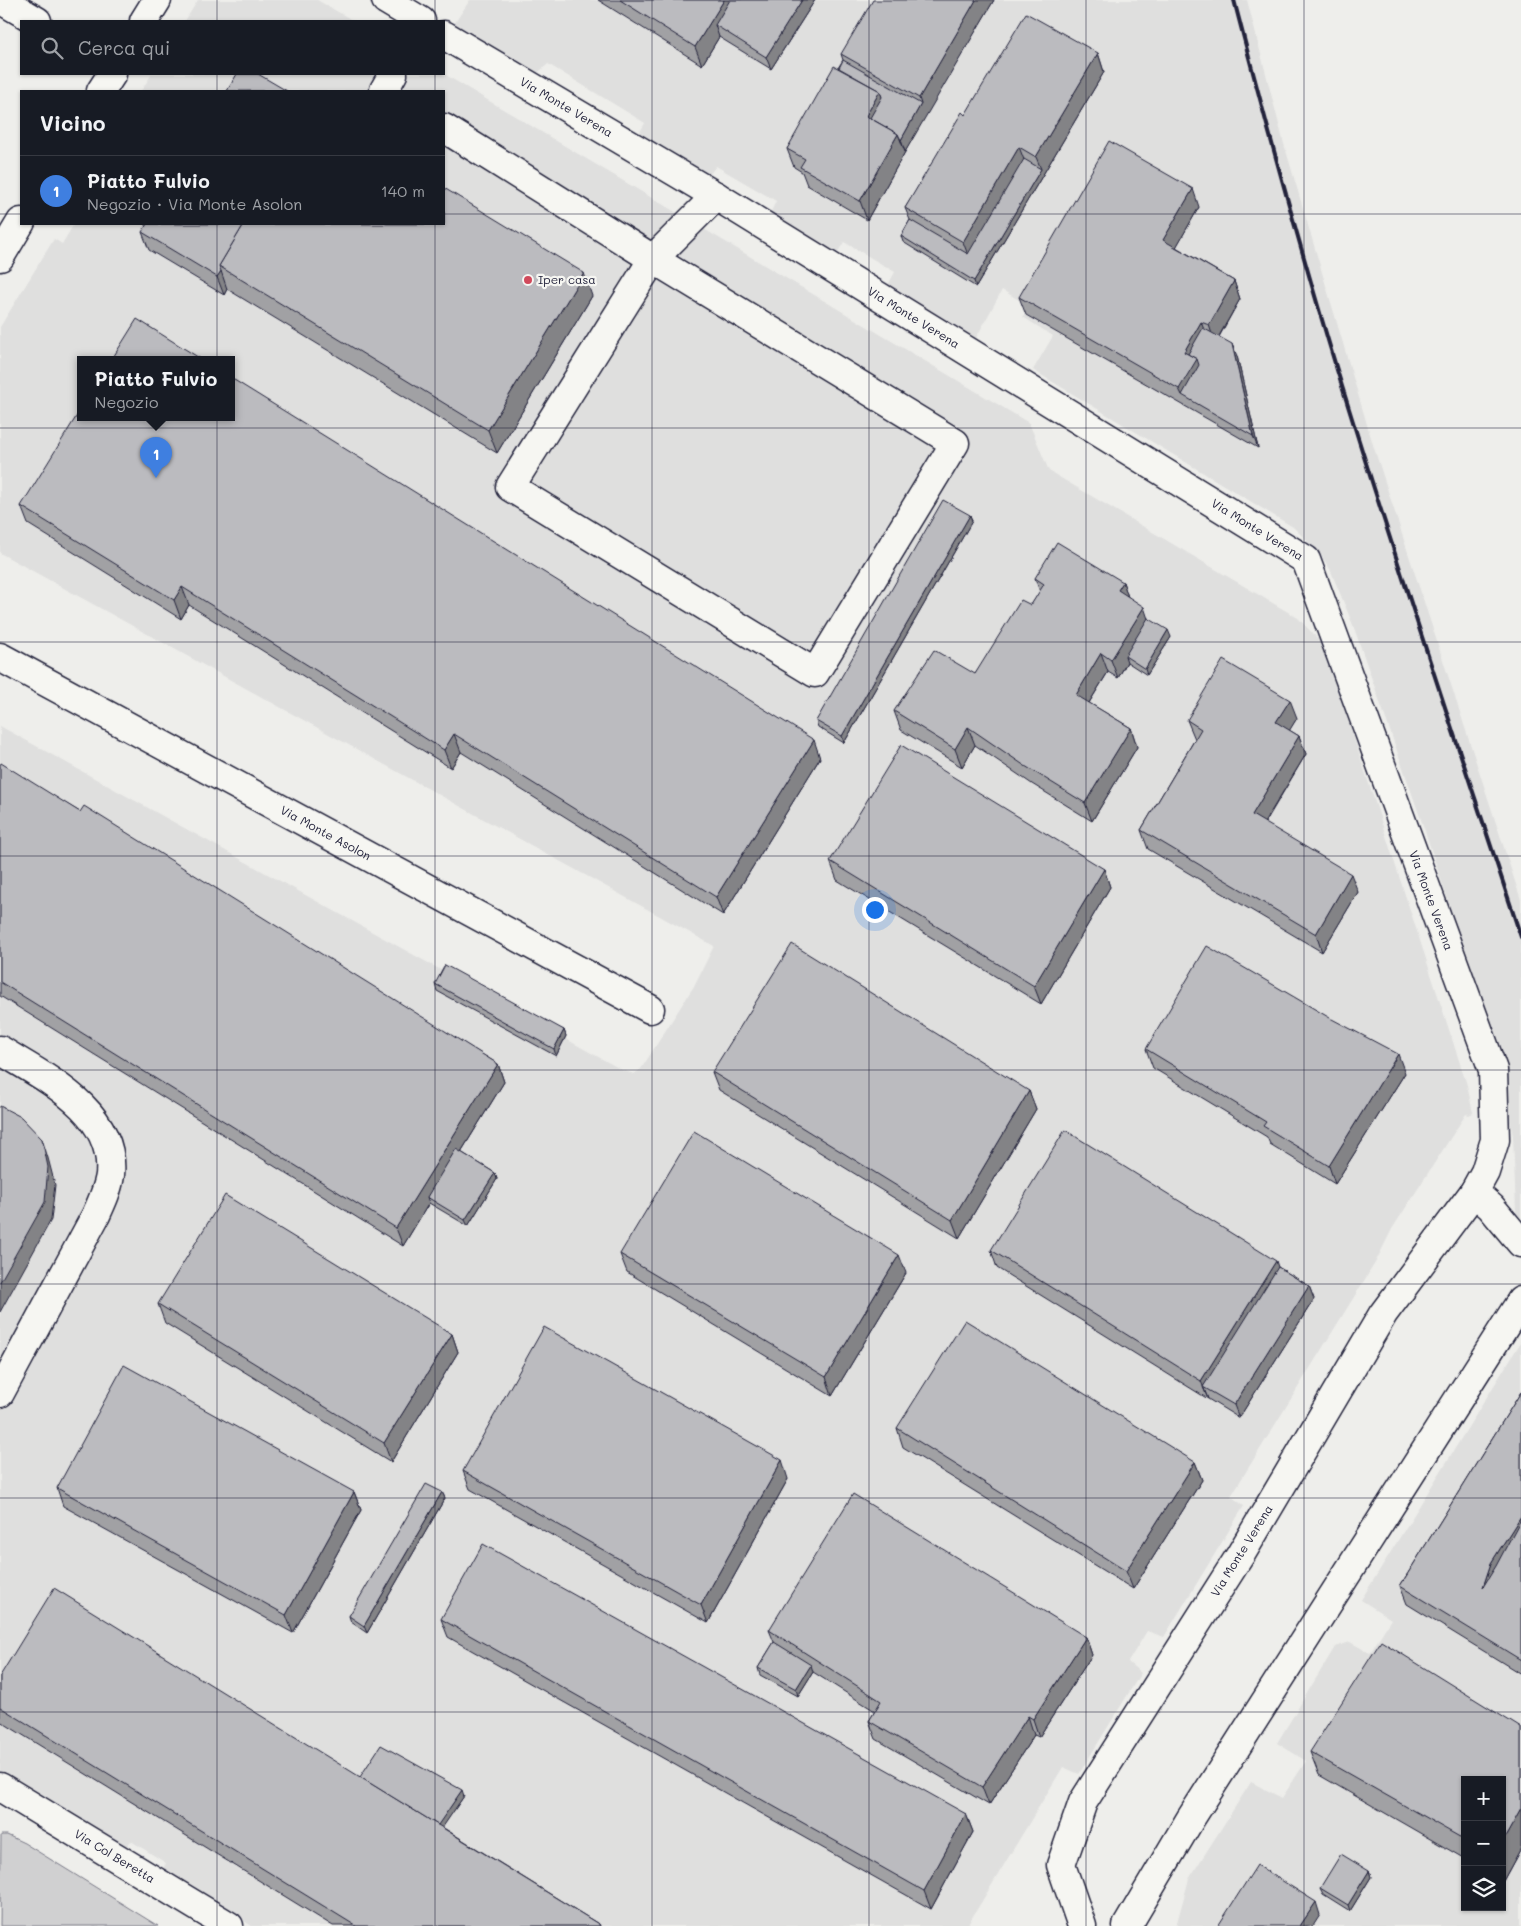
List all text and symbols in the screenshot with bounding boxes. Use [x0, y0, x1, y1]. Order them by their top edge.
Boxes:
search box [20, 20, 445, 75]
icon: search [38, 34, 66, 62]
text: Cerca qui [78, 35, 170, 60]
street label: Via Monte Verena [517, 73, 616, 140]
text: Vicino [40, 109, 105, 136]
text: Piatto Fulvio [87, 168, 210, 193]
text: 1 [52, 180, 60, 201]
text: 140 m [381, 180, 425, 201]
text: Negozio · Via Monte Asolon [87, 193, 302, 214]
place label: Iper casa [538, 271, 596, 287]
marker: Iper casa [522, 274, 534, 286]
street label: Via Monte Verena [865, 282, 963, 351]
popup [77, 356, 235, 421]
text: Piatto Fulvio [95, 366, 217, 391]
text: Negozio [95, 391, 158, 412]
pin: 1 [140, 437, 172, 478]
street label: Via Monte Verena [1209, 495, 1307, 564]
street label: Via Monte Asolon [278, 801, 374, 863]
street label: Via Monte Verena [1406, 848, 1457, 952]
your location [862, 897, 888, 923]
street label: Via Monte Verena [1206, 1502, 1276, 1599]
map controls [1461, 1776, 1506, 1911]
button: + [1461, 1776, 1506, 1821]
button: − [1461, 1821, 1506, 1866]
street label: Via Col Beretta [72, 1825, 158, 1886]
button: layers [1461, 1866, 1506, 1911]

